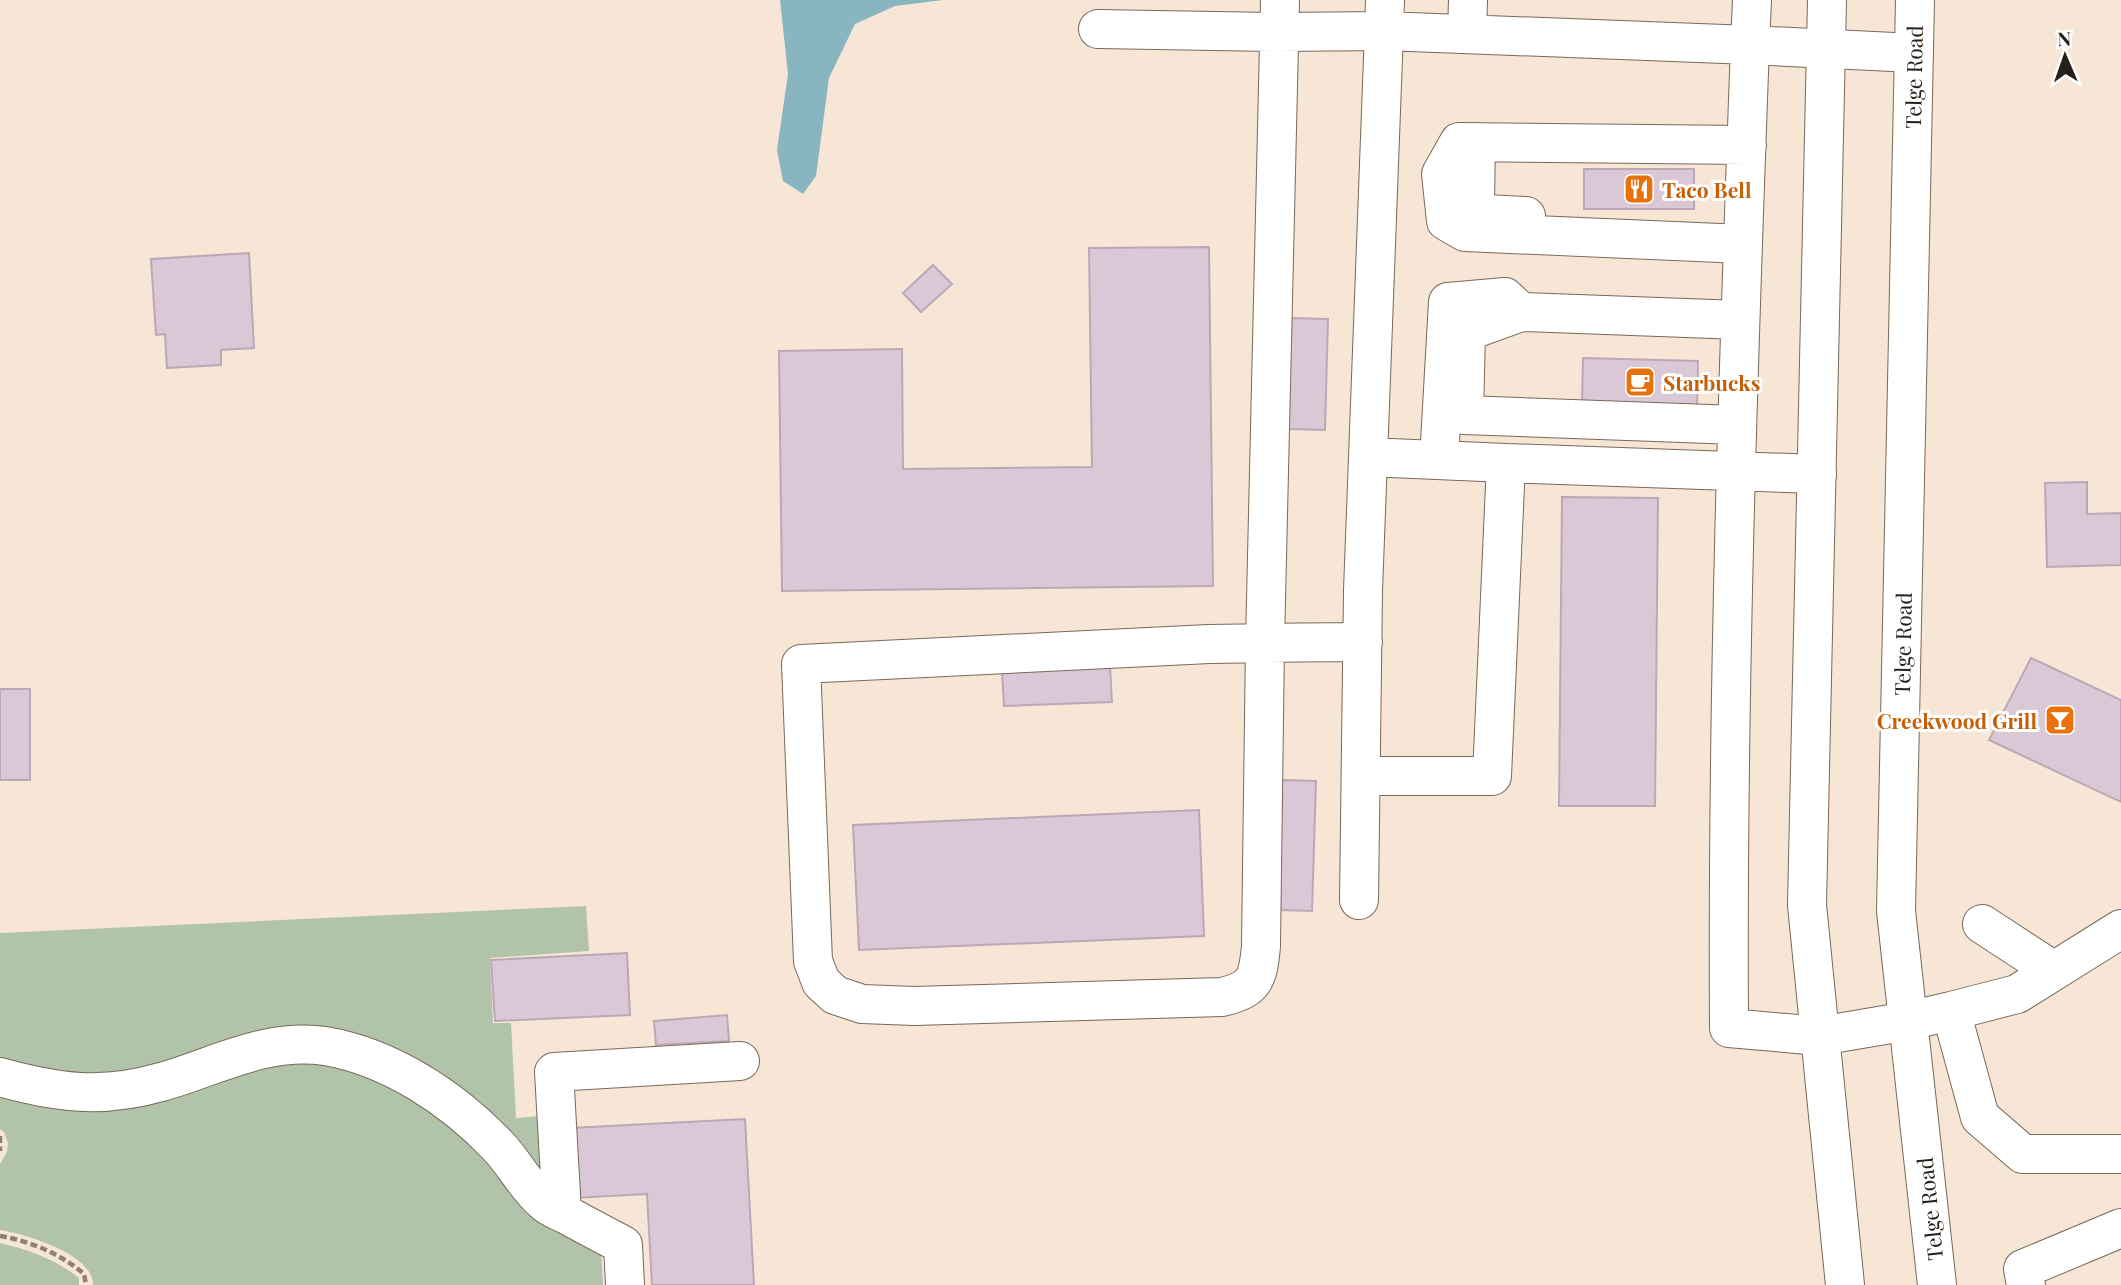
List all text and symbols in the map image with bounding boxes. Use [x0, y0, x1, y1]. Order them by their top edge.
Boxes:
north arrow [2030, 21, 2100, 91]
street label: Telge Road [1898, 25, 1928, 129]
text: N [2057, 25, 2072, 51]
restaurant icon: Taco Bell [1622, 172, 1656, 206]
place label: Taco Bell [1662, 175, 1752, 203]
cafe icon: Starbucks [1623, 365, 1657, 399]
place label: Starbucks [1663, 368, 1760, 396]
street label: Telge Road [1887, 592, 1917, 696]
bar icon: Creekwood Grill [2043, 703, 2077, 737]
place label: Creekwood Grill [1877, 706, 2037, 734]
street label: Telge Road [1910, 1156, 1948, 1262]

